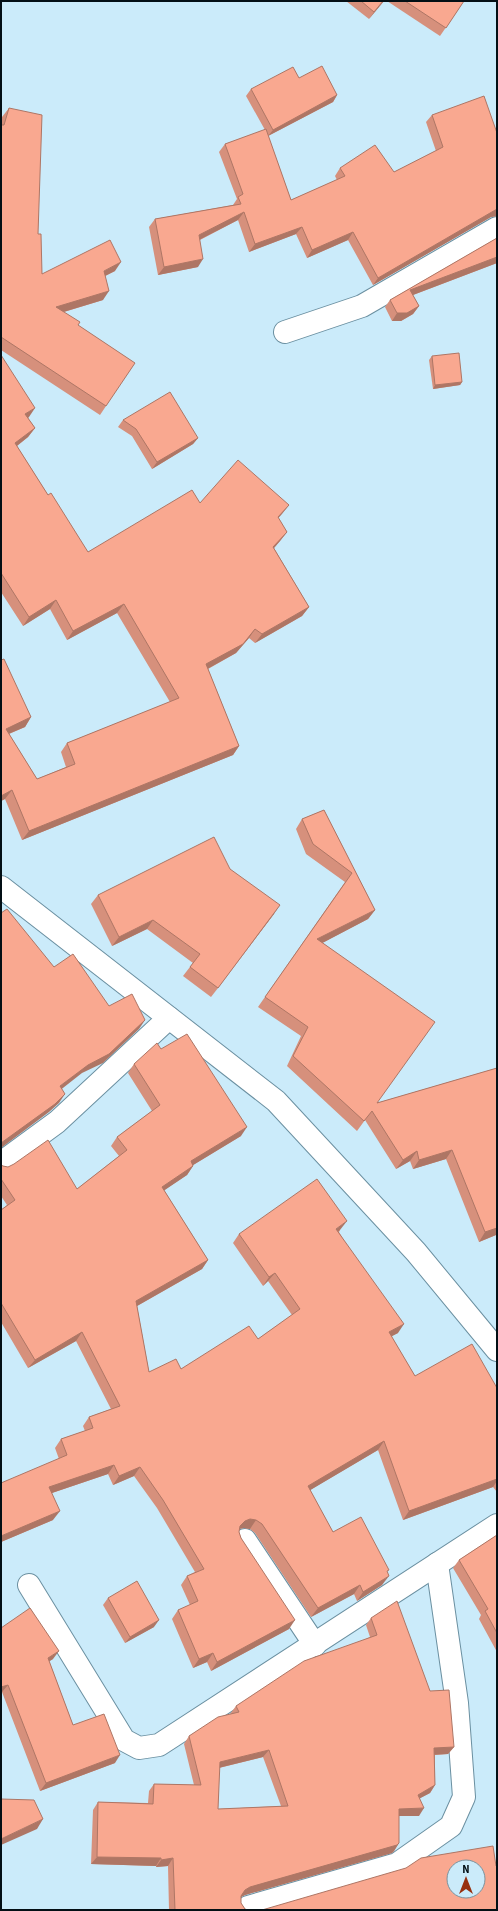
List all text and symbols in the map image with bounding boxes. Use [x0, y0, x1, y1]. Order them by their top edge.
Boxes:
north arrow [446, 1859, 486, 1899]
text: N [462, 1862, 470, 1877]

